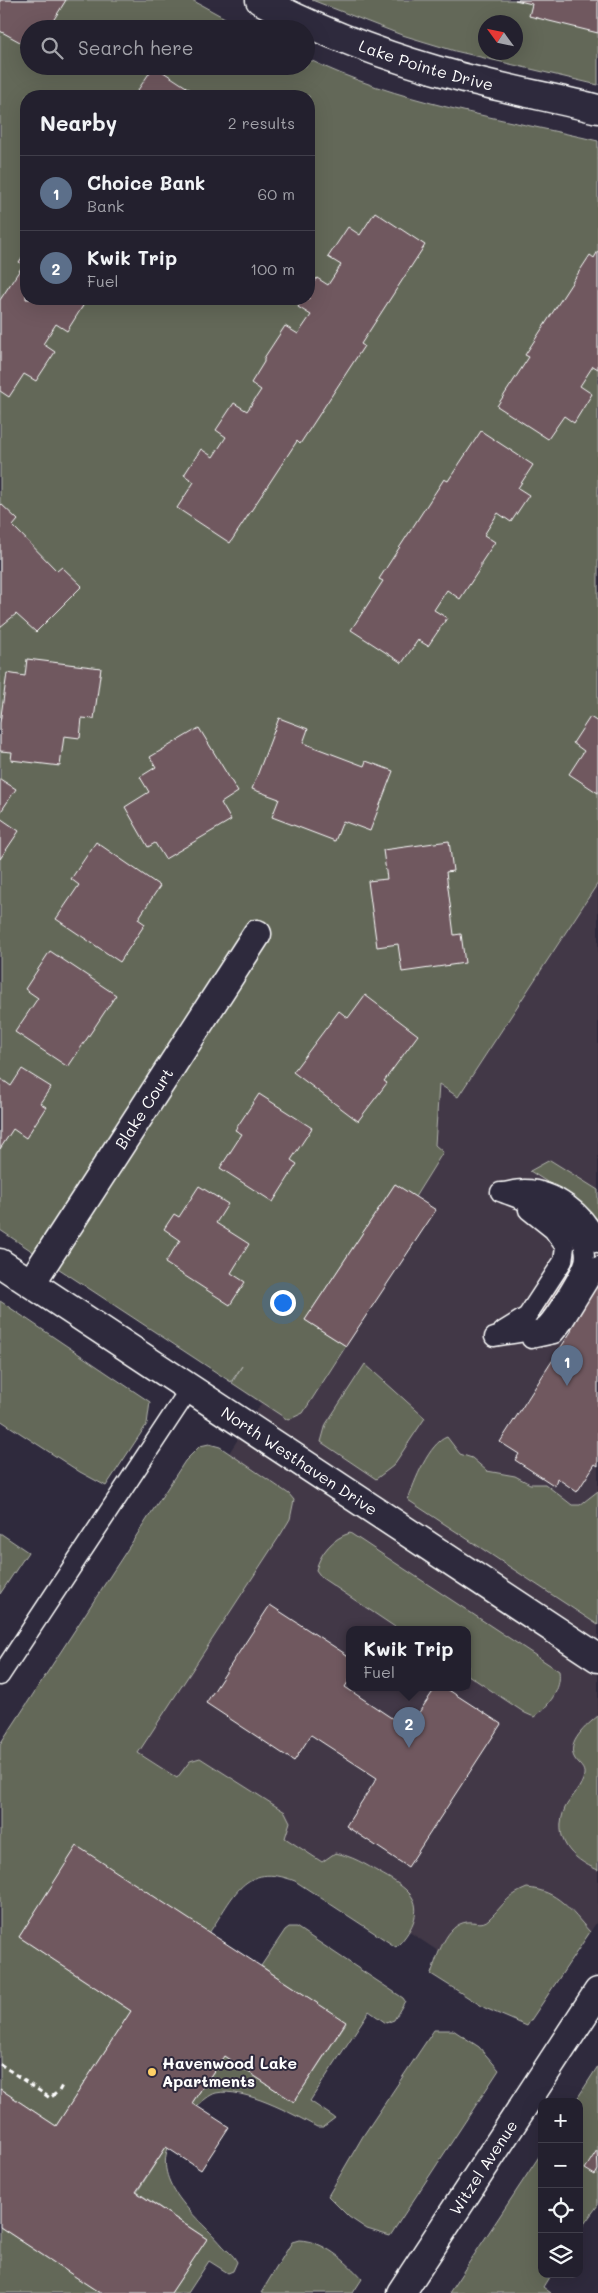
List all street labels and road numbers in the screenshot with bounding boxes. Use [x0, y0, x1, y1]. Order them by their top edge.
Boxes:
street label: Lake Pointe Drive [356, 34, 496, 95]
street label: Blake Court [110, 1064, 178, 1153]
street label: North Westhaven Drive [218, 1401, 382, 1520]
street label: Witzel Avenue [444, 2116, 521, 2219]

